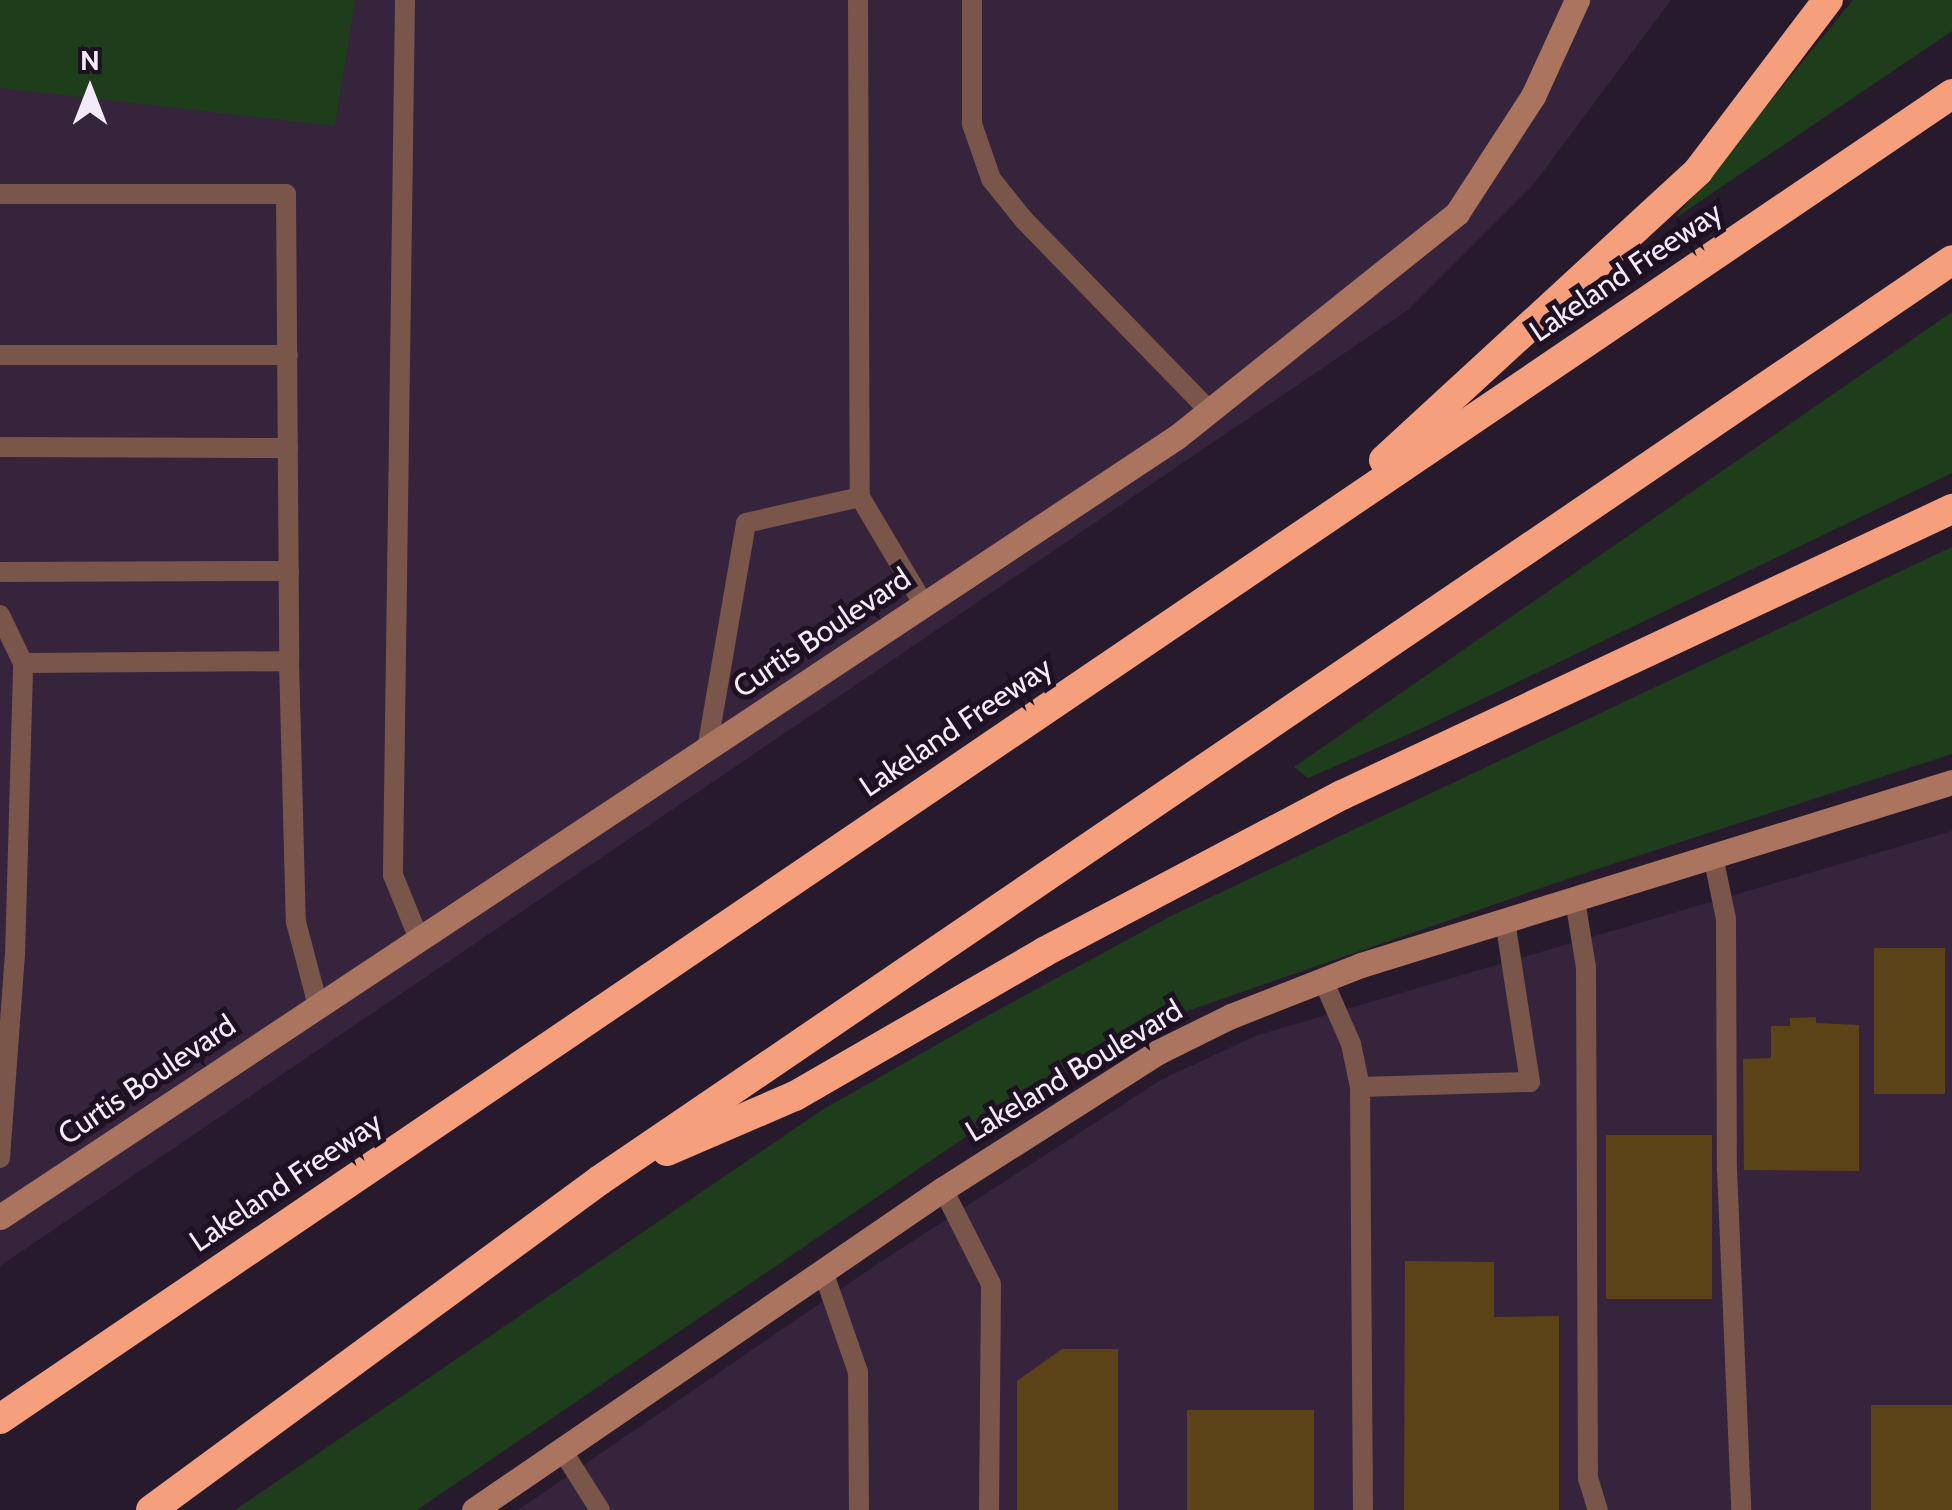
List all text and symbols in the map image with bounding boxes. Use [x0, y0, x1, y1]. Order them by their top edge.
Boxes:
north arrow [40, 40, 140, 140]
text: N [80, 43, 100, 77]
street label: Lakeland Freeway [1523, 194, 1729, 350]
street label: Curtis Boulevard [727, 561, 917, 705]
street label: Lakeland Freeway [853, 649, 1059, 805]
street label: Lakeland Boulevard [959, 992, 1189, 1150]
street label: Curtis Boulevard [52, 1008, 242, 1152]
street label: Lakeland Freeway [183, 1104, 389, 1260]

